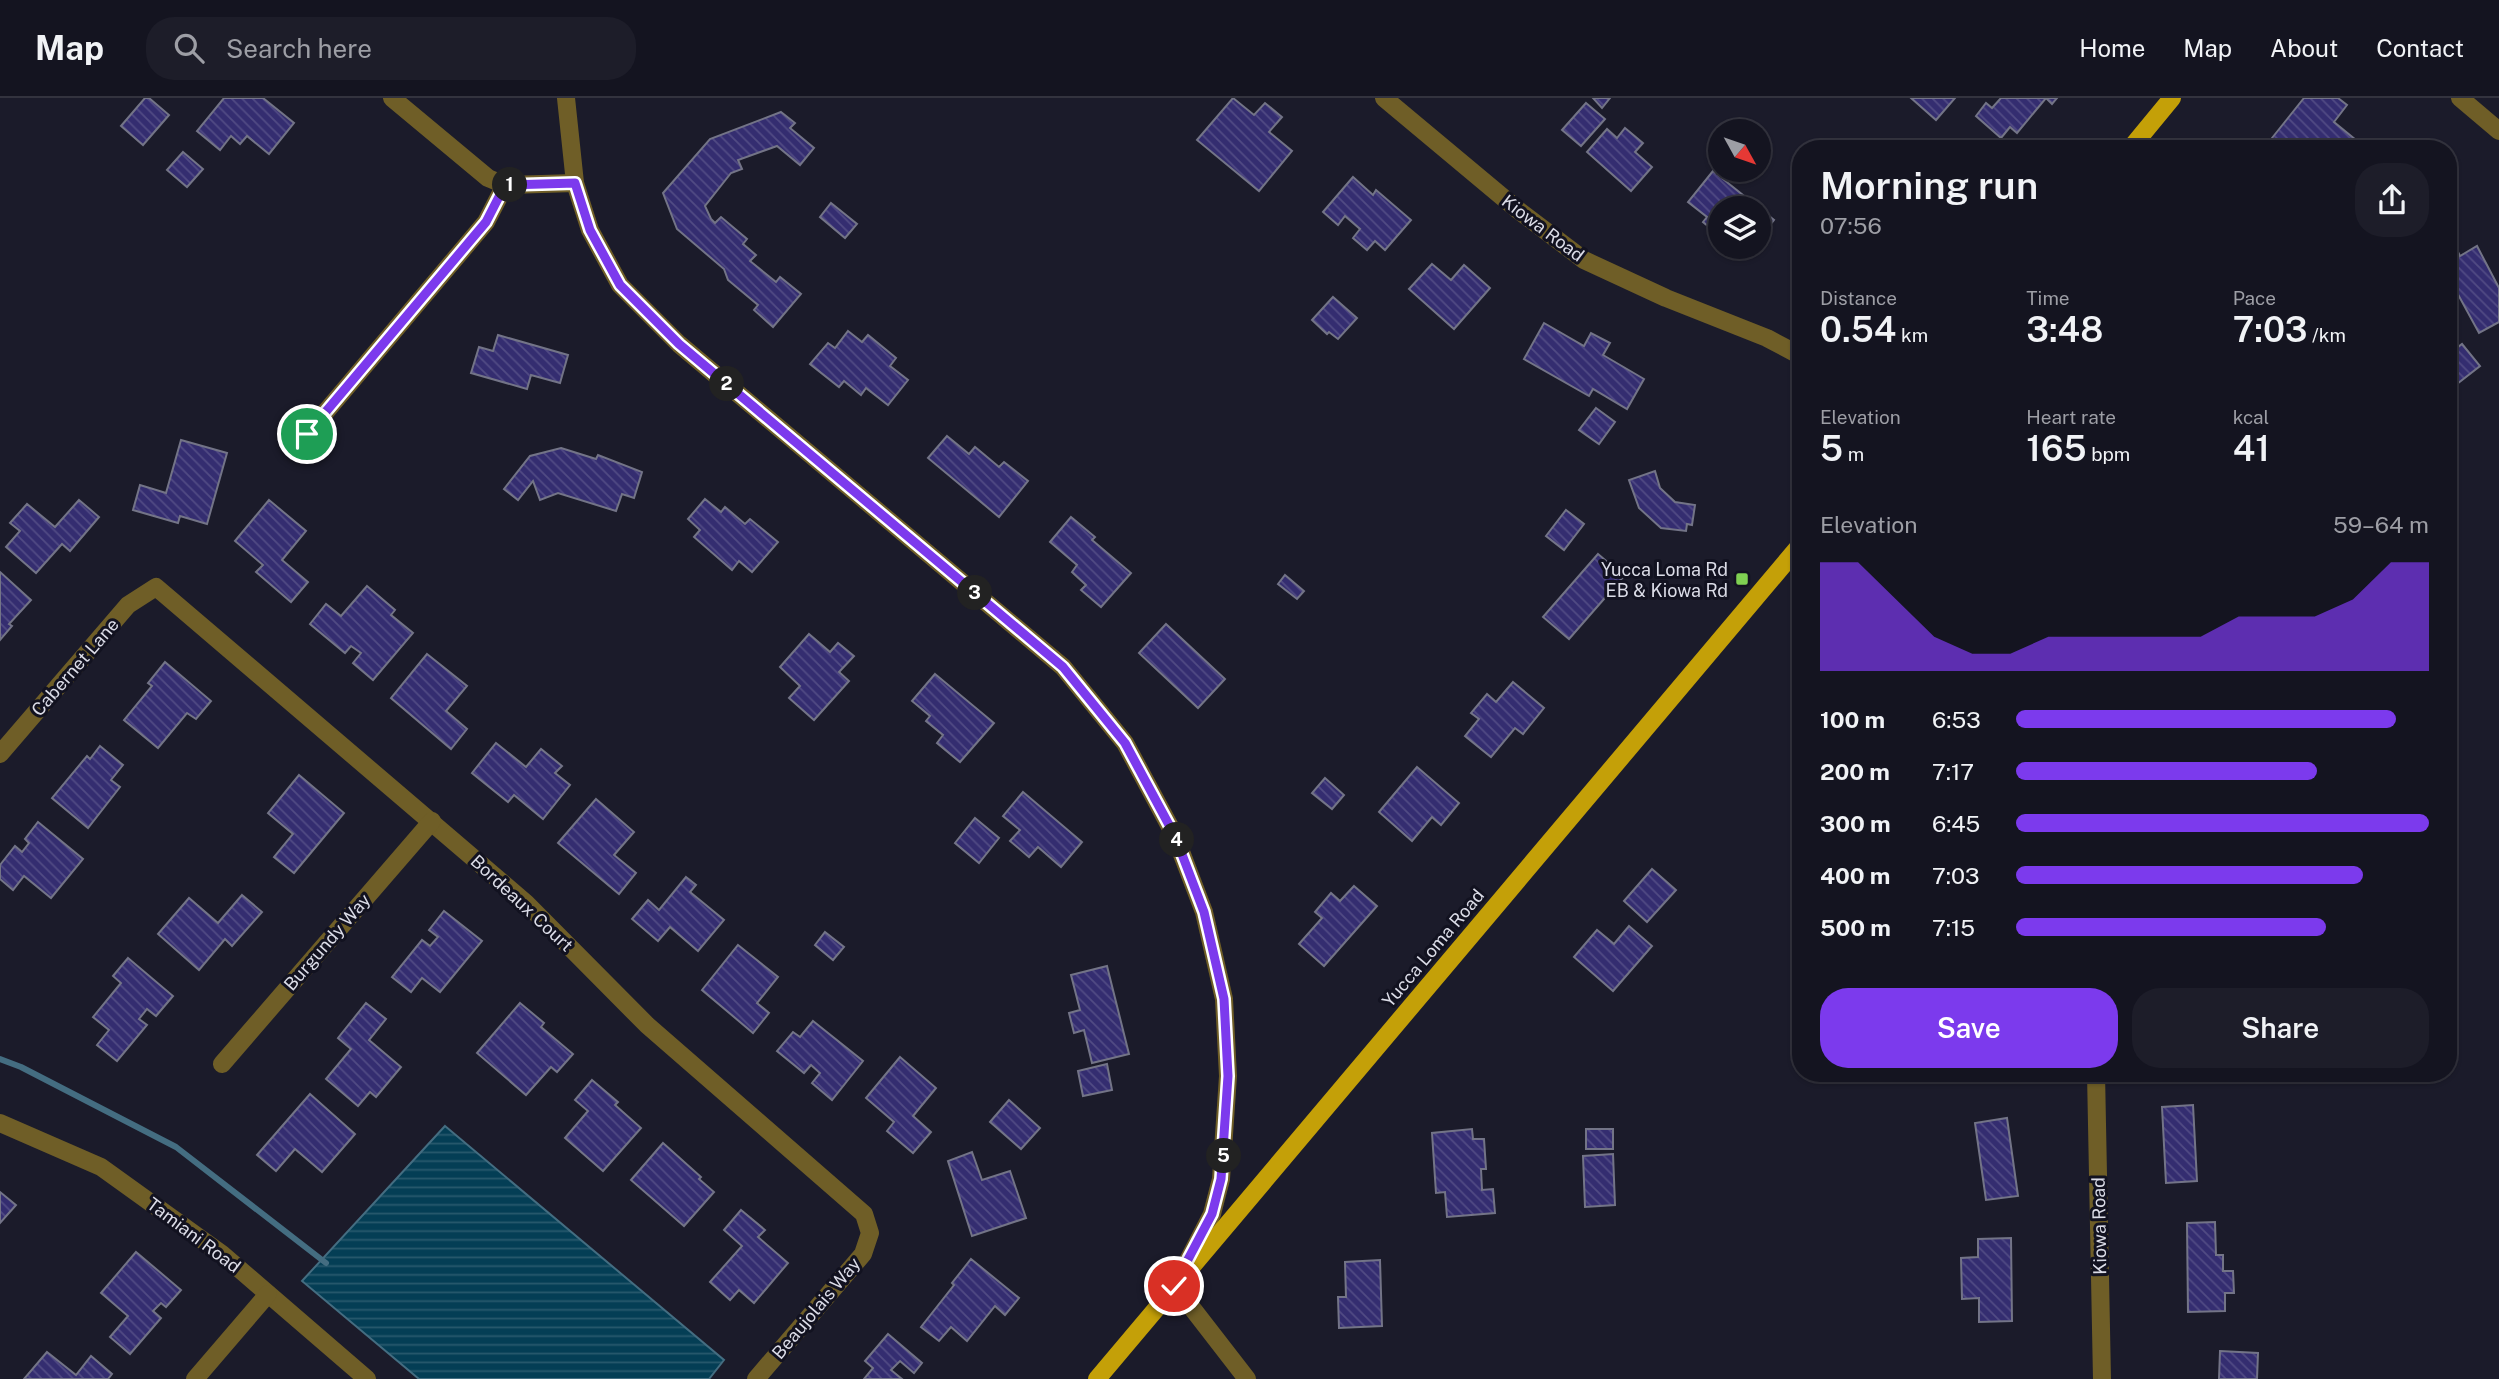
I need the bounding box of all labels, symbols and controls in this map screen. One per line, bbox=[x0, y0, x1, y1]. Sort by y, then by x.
search box bbox=[146, 17, 636, 80]
text: Map bbox=[35, 29, 104, 67]
icon: search bbox=[170, 29, 208, 67]
text: Search here bbox=[226, 33, 372, 64]
text: Home bbox=[2079, 34, 2145, 62]
text: Map bbox=[2183, 34, 2232, 62]
text: About bbox=[2270, 34, 2338, 62]
text: Contact bbox=[2376, 34, 2464, 62]
north arrow bbox=[1708, 119, 1771, 182]
map controls bbox=[1708, 119, 1771, 259]
text: Morning run bbox=[1820, 163, 2038, 208]
button: share bbox=[2355, 163, 2429, 237]
pin: 1 bbox=[492, 168, 528, 202]
text: 1 bbox=[505, 173, 514, 195]
street label: Kiowa Road bbox=[1498, 190, 1588, 266]
button: layers bbox=[1708, 196, 1771, 259]
text: 07:56 bbox=[1820, 212, 1882, 239]
text: Distance bbox=[1820, 287, 1897, 309]
text: Time bbox=[2026, 287, 2070, 309]
text: Pace bbox=[2233, 287, 2276, 309]
text: 0.54 bbox=[1820, 309, 1896, 350]
text: 3:48 bbox=[2026, 309, 2103, 350]
text: 7:03 bbox=[2233, 309, 2307, 350]
text: km bbox=[1896, 324, 1928, 346]
text: /km bbox=[2307, 324, 2346, 346]
pin: 2 bbox=[710, 366, 744, 402]
text: 2 bbox=[720, 372, 733, 394]
pin bbox=[277, 404, 337, 464]
text: Elevation bbox=[1820, 406, 1901, 428]
text: Heart rate bbox=[2026, 406, 2116, 428]
text: kcal bbox=[2233, 406, 2269, 428]
icon: arrive bbox=[288, 415, 326, 453]
text: 5 bbox=[1820, 428, 1843, 469]
text: 165 bbox=[2026, 428, 2087, 469]
text: 41 bbox=[2233, 428, 2270, 469]
text: m bbox=[1843, 443, 1864, 465]
text: bpm bbox=[2087, 443, 2130, 465]
text: Elevation bbox=[1820, 511, 1918, 538]
text: 59–64 m bbox=[2333, 511, 2429, 538]
place label: Yucca Loma Rd EB & Kiowa Rd bbox=[1601, 559, 1728, 601]
marker: Yucca Loma Rd EB & Kiowa Rd bbox=[1734, 571, 1750, 587]
pin: 3 bbox=[958, 575, 992, 610]
text: 3 bbox=[968, 581, 981, 603]
street label: Cabernet Lane bbox=[27, 614, 123, 720]
text: 100 m bbox=[1820, 706, 1885, 733]
text: 6:53 bbox=[1932, 706, 1981, 733]
text: 200 m bbox=[1820, 758, 1890, 785]
text: 7:17 bbox=[1932, 758, 1974, 785]
text: 300 m bbox=[1820, 810, 1891, 837]
text: 6:45 bbox=[1932, 810, 1980, 837]
pin: 4 bbox=[1160, 822, 1194, 858]
text: 4 bbox=[1170, 828, 1183, 850]
street label: Bordeaux Court bbox=[467, 850, 577, 956]
text: 400 m bbox=[1820, 862, 1890, 889]
text: 7:03 bbox=[1932, 862, 1979, 889]
street label: Yucca Loma Road bbox=[1378, 885, 1488, 1011]
street label: Burgundy Way bbox=[279, 889, 375, 995]
text: 500 m bbox=[1820, 914, 1891, 941]
text: 7:15 bbox=[1932, 914, 1975, 941]
button: Save bbox=[1820, 988, 2118, 1068]
button: Share bbox=[2132, 988, 2429, 1068]
pin: 5 bbox=[1206, 1138, 1242, 1174]
text: 5 bbox=[1217, 1144, 1230, 1166]
street label: Kiowa Road bbox=[2088, 1177, 2110, 1275]
street label: Tamiani Road bbox=[143, 1193, 245, 1277]
street label: Beaujolais Way bbox=[767, 1253, 865, 1363]
pin bbox=[1144, 1256, 1204, 1316]
icon: check bbox=[1155, 1267, 1193, 1305]

